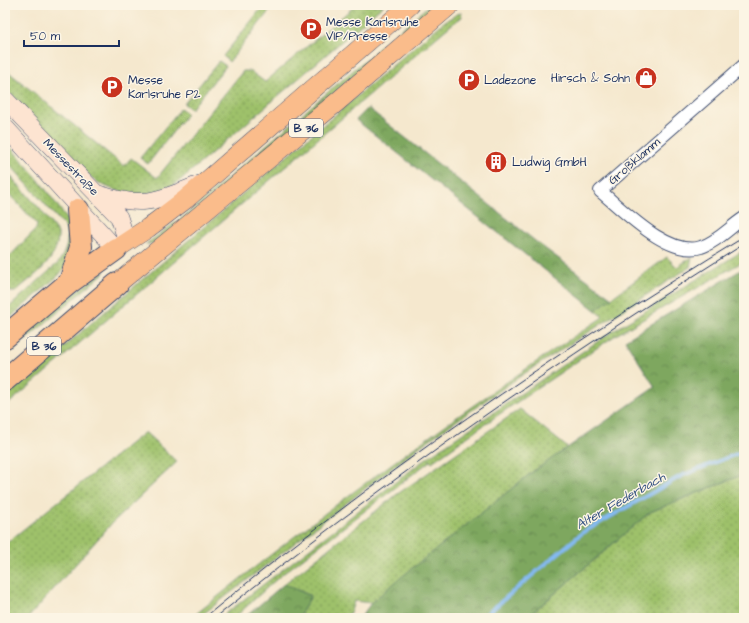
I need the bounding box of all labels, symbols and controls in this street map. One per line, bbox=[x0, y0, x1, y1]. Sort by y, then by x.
place label: Messe Karlsruhe VIP/Presse bbox=[326, 14, 419, 45]
parking icon: Messe Karlsruhe VIP/Presse bbox=[298, 16, 324, 42]
scale bar bbox=[24, 22, 119, 48]
text: 50 m bbox=[30, 28, 61, 45]
shop icon: Hirsch & Sohn bbox=[633, 65, 659, 91]
parking icon: Ladezone bbox=[456, 67, 482, 93]
place label: Hirsch & Sohn bbox=[551, 70, 630, 87]
place label: Messe Karlsruhe P2 bbox=[128, 72, 201, 103]
place label: Ladezone bbox=[484, 72, 537, 89]
parking icon: Messe Karlsruhe P2 bbox=[99, 74, 125, 100]
road number: B 36 bbox=[289, 119, 323, 137]
street label: Großklamm bbox=[605, 133, 665, 189]
street label: Messestraße bbox=[39, 135, 103, 200]
building icon: Ludwig GmbH bbox=[483, 149, 509, 175]
place label: Ludwig GmbH bbox=[512, 154, 587, 172]
road number: B 36 bbox=[27, 337, 61, 355]
water label: Alter Federbach bbox=[572, 468, 669, 534]

